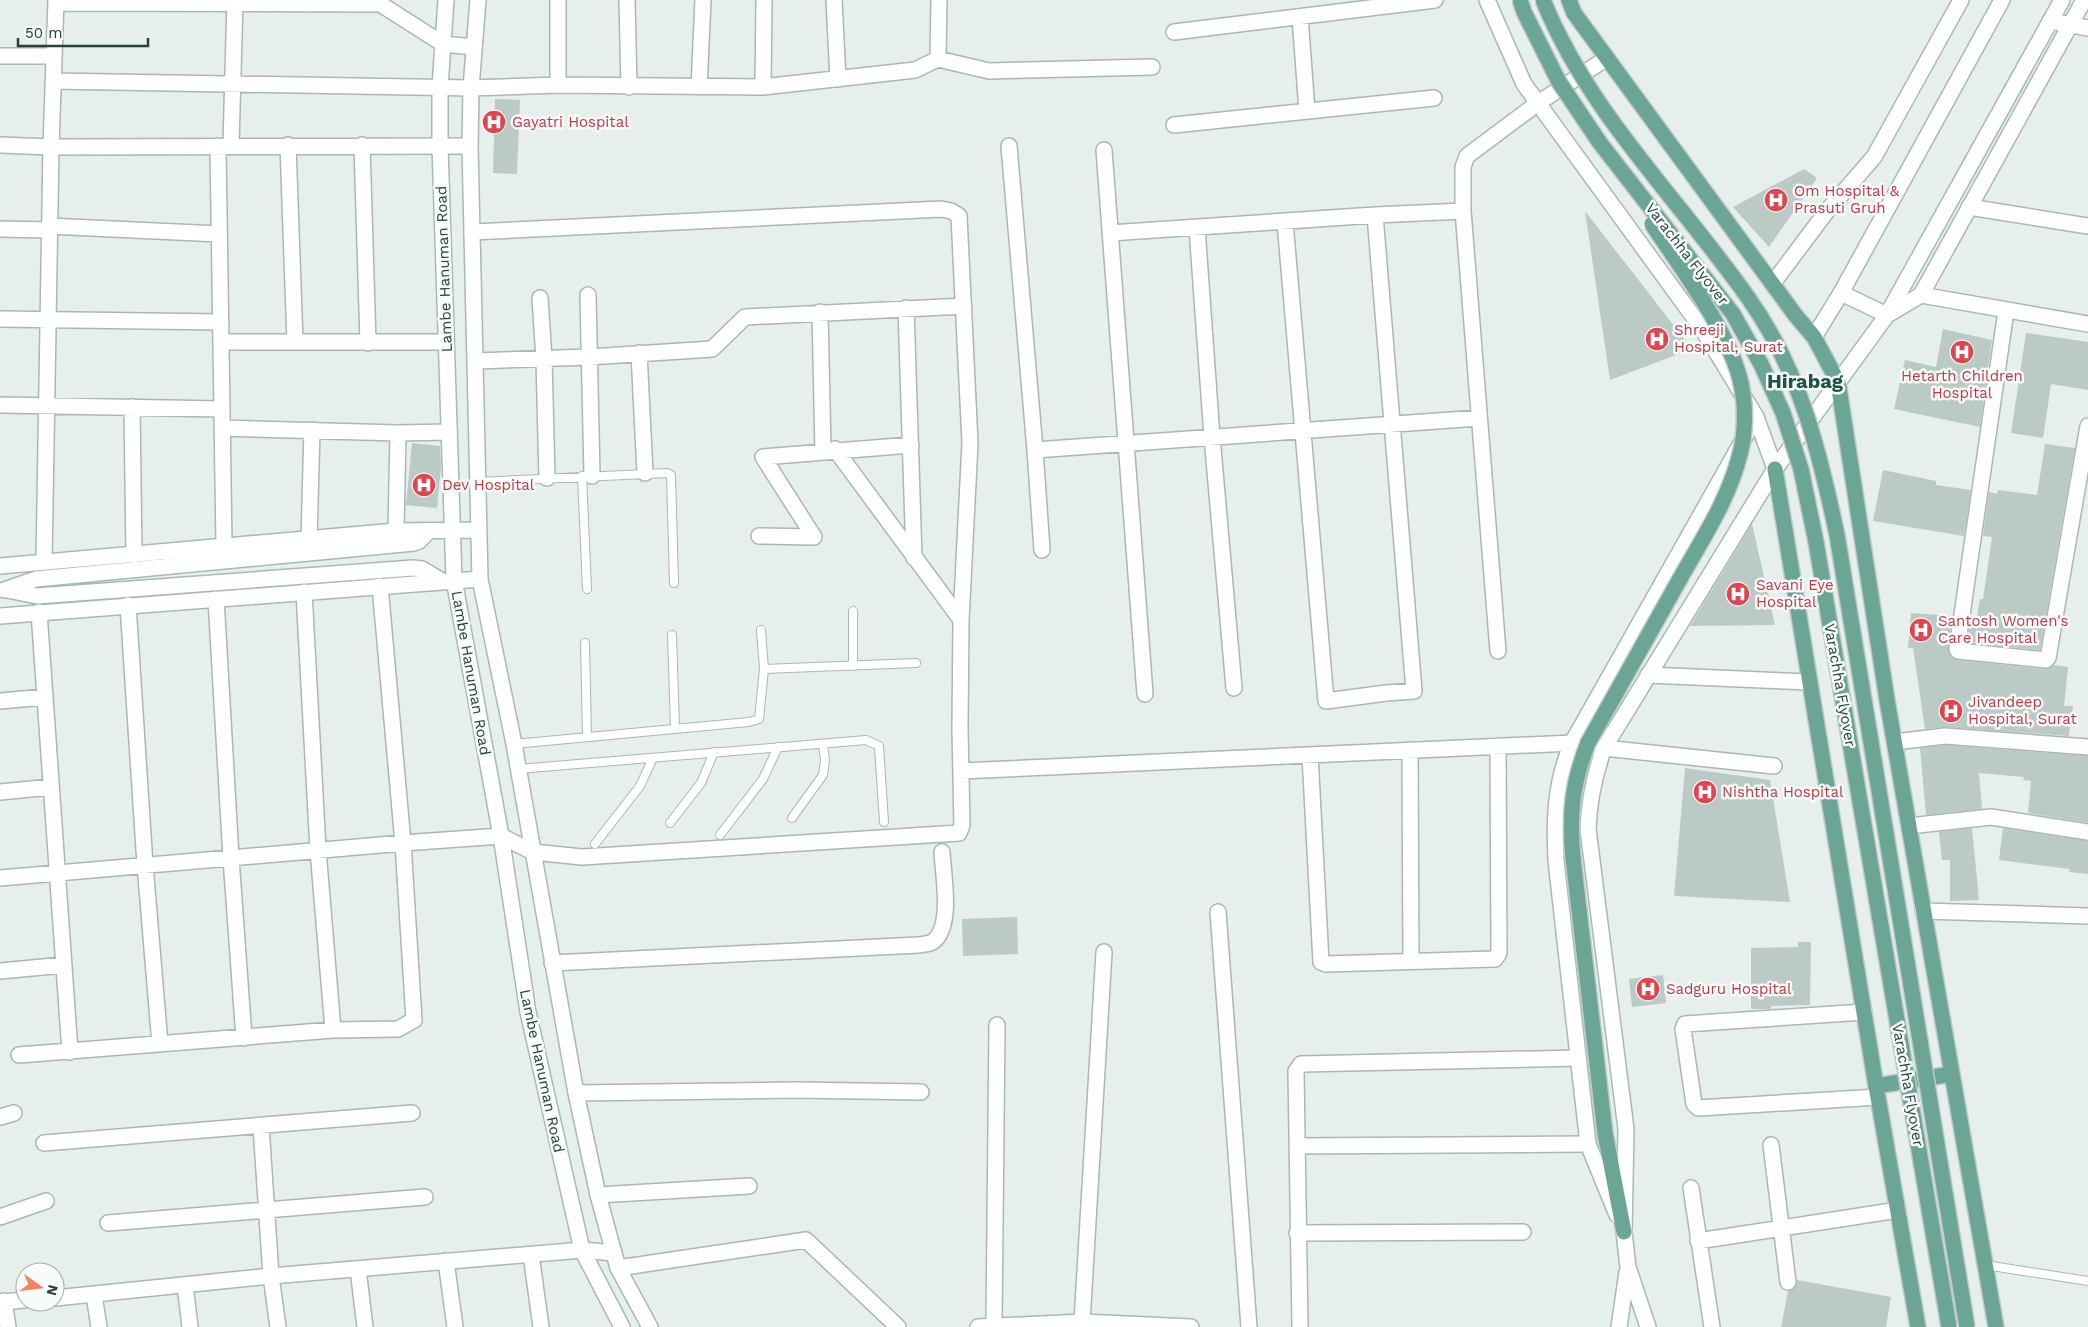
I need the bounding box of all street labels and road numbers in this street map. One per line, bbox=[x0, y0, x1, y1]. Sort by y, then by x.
street label: Lambe Hanuman Road bbox=[432, 185, 456, 353]
street label: Varachha Flyover bbox=[1642, 199, 1732, 309]
street label: Lambe Hanuman Road bbox=[448, 589, 494, 757]
street label: Varachha Flyover bbox=[1820, 622, 1860, 748]
street label: Lambe Hanuman Road bbox=[516, 988, 568, 1154]
street label: Varachha Flyover bbox=[1888, 1022, 1928, 1148]

